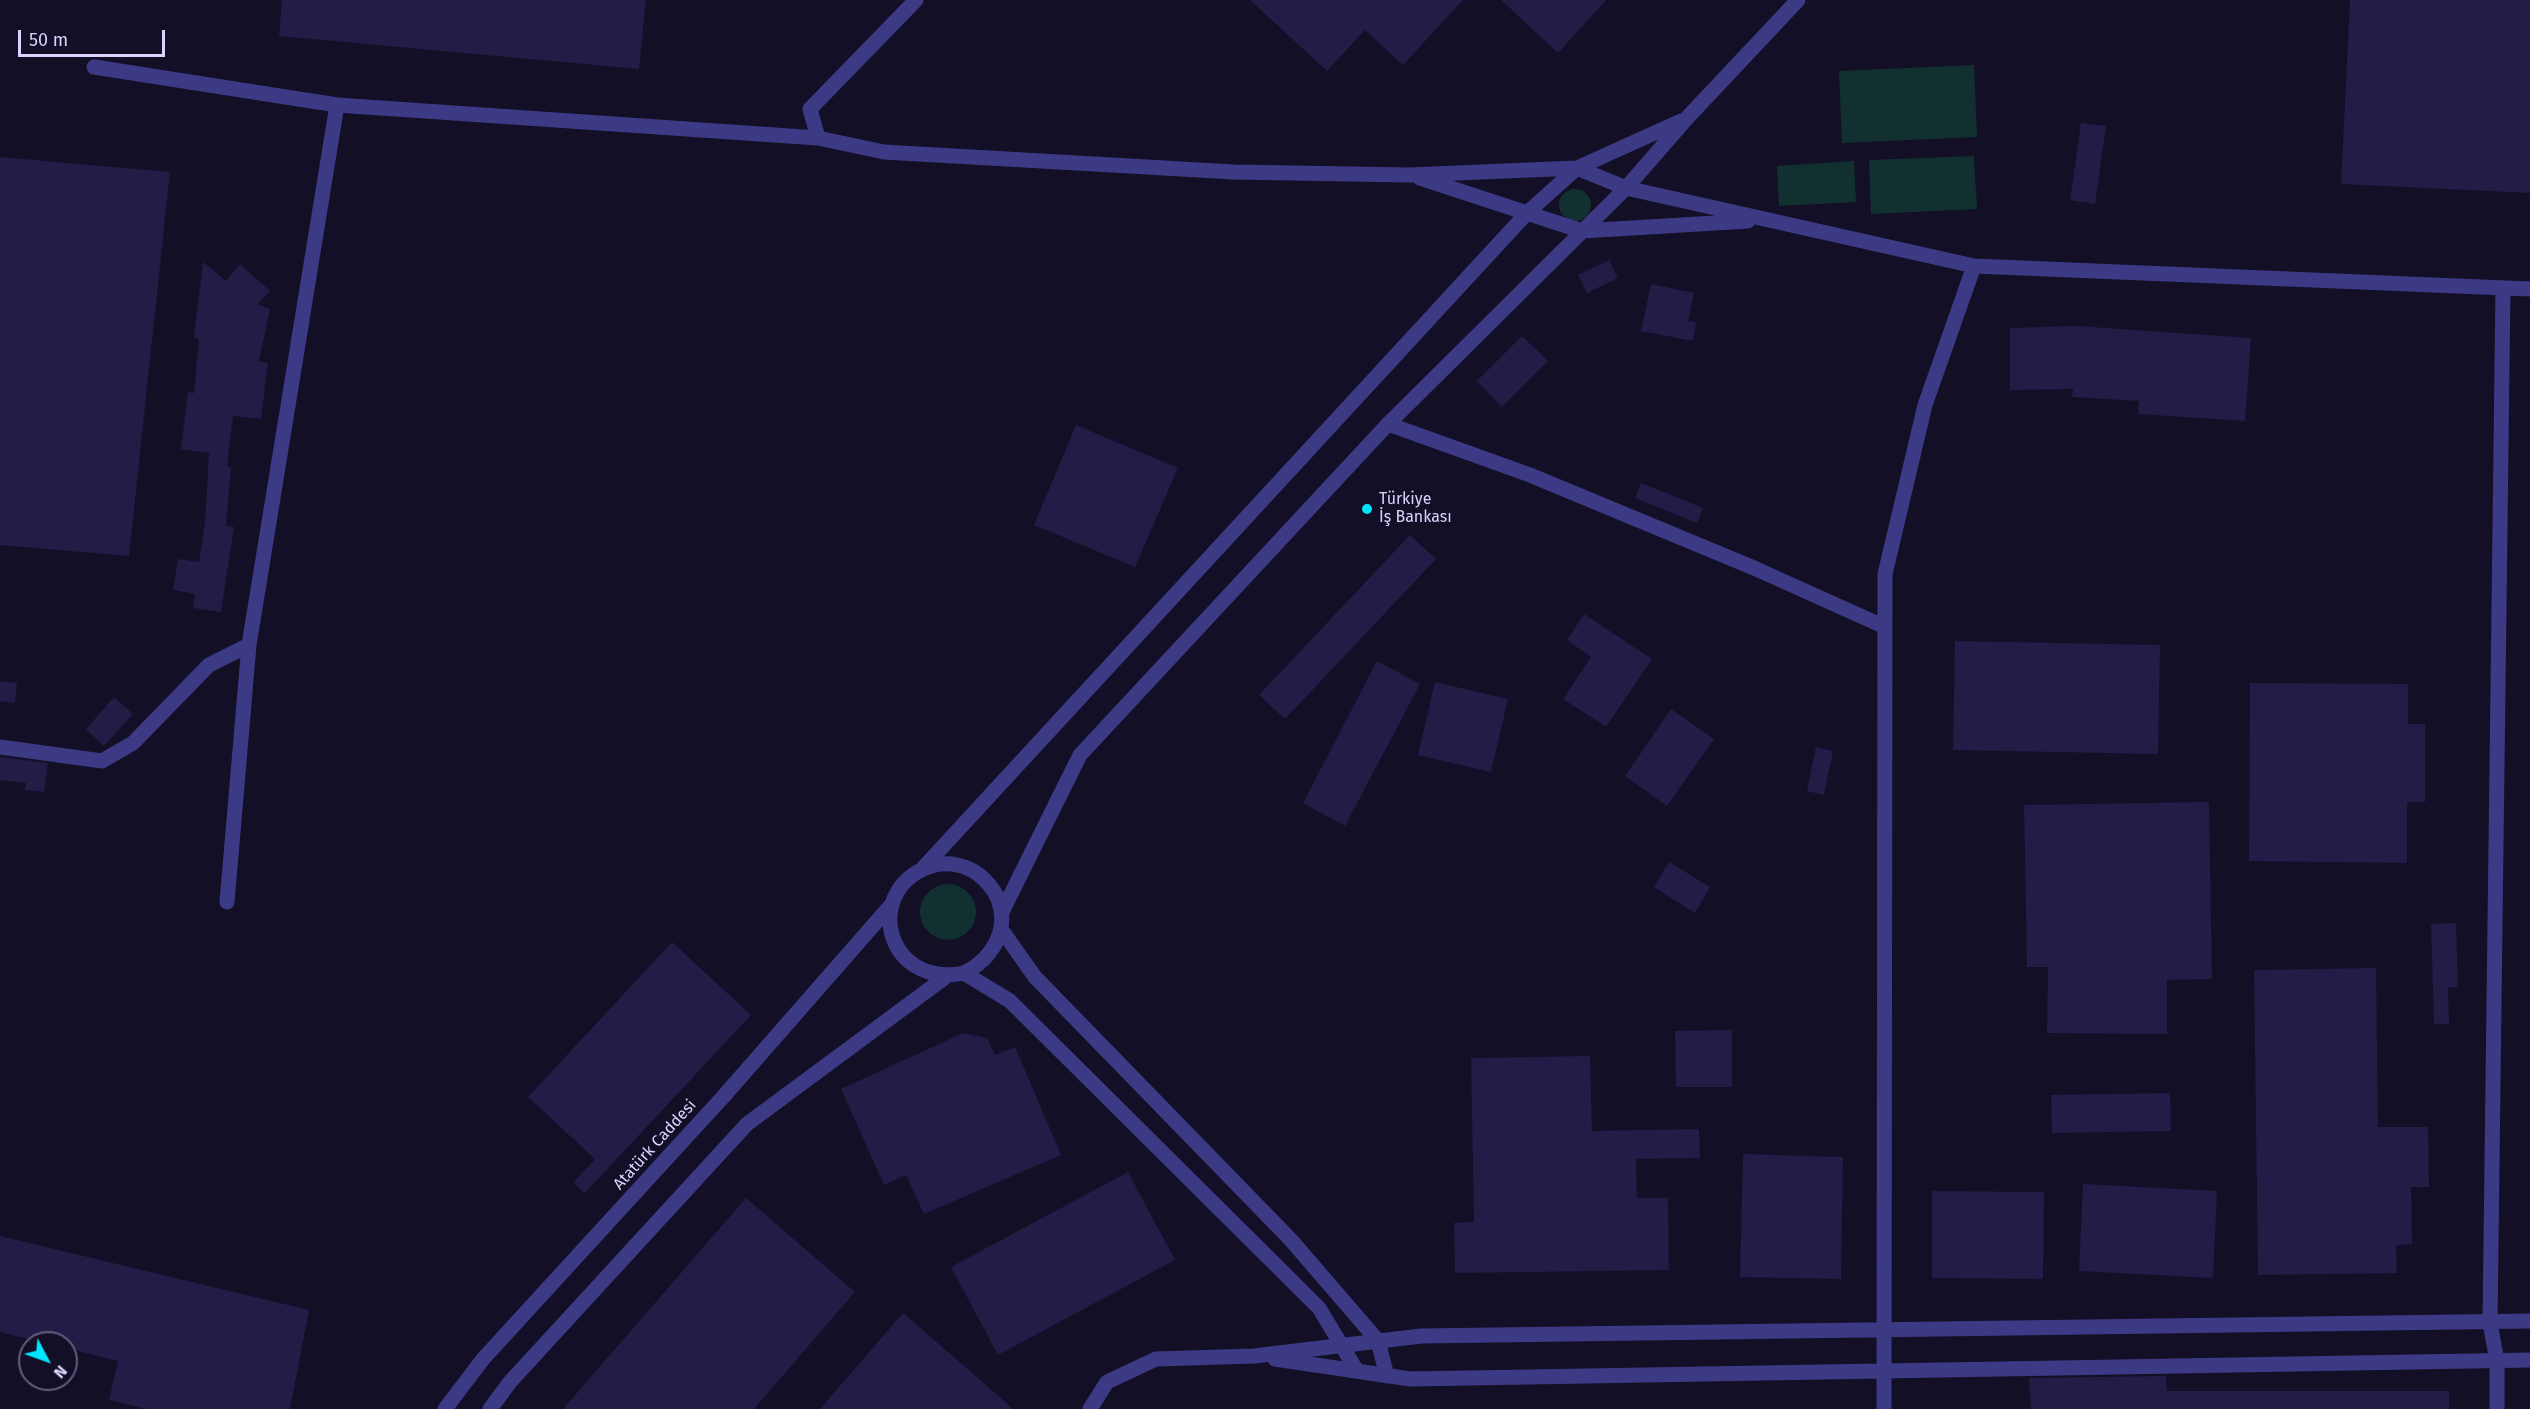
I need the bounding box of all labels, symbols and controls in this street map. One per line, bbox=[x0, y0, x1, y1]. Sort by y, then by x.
scale bar bbox=[21, 18, 168, 56]
text: 50 m bbox=[29, 29, 68, 51]
place label: Türkiye İş Bankası bbox=[1379, 490, 1452, 528]
marker: Türkiye İş Bankası bbox=[1360, 502, 1374, 516]
street label: Atatürk Caddesi bbox=[610, 1096, 700, 1194]
north arrow bbox=[18, 1331, 78, 1391]
text: N bbox=[50, 1362, 71, 1382]

